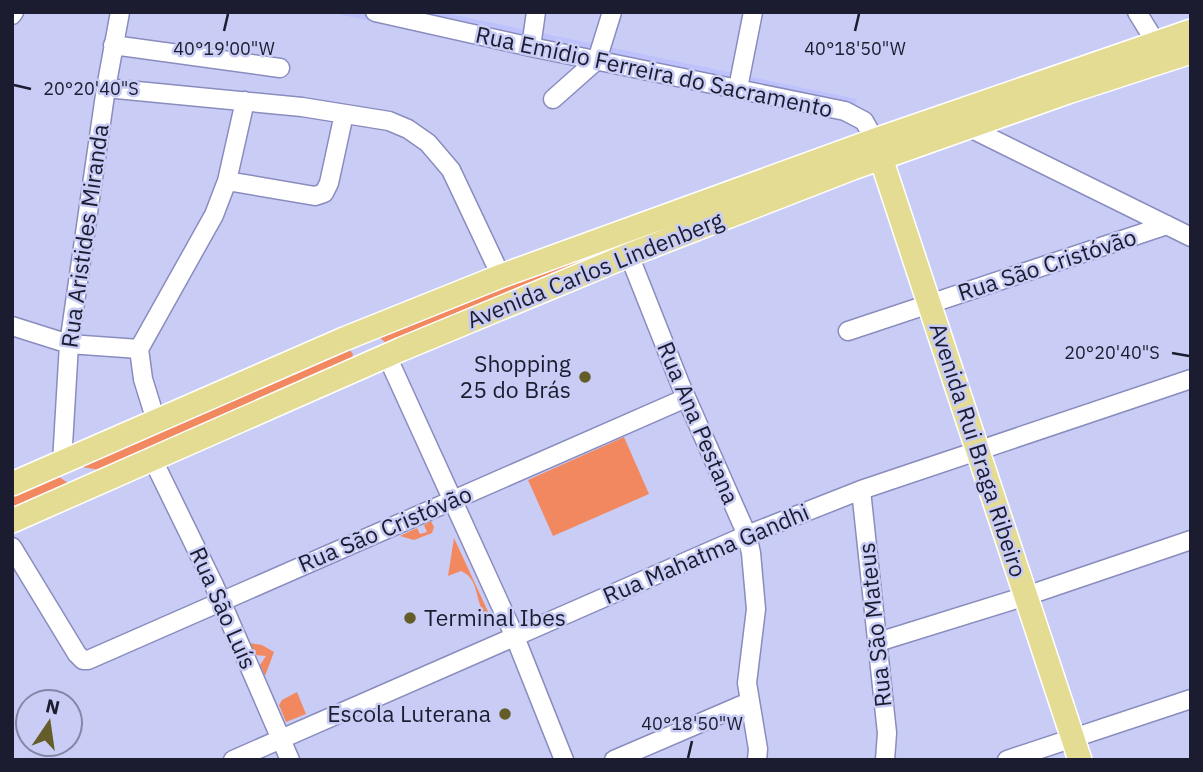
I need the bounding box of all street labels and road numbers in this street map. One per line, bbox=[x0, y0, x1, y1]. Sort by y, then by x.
street label: Rua Emídio Ferreira do Sacramento bbox=[473, 18, 836, 124]
street label: Rua Aristides Miranda bbox=[53, 122, 115, 350]
street label: Avenida Carlos Lindenberg bbox=[462, 204, 727, 334]
street label: Rua São Cristóvão bbox=[954, 221, 1140, 307]
street label: Avenida Rui Braga Ribeiro bbox=[924, 319, 1034, 581]
street label: Rua Ana Pestana bbox=[651, 337, 747, 508]
street label: Rua São Cristóvão bbox=[293, 478, 476, 578]
street label: Rua Mahatma Gandhi bbox=[598, 496, 813, 610]
street label: Rua São Mateus bbox=[850, 541, 898, 709]
street label: Rua São Luís bbox=[184, 542, 264, 673]

